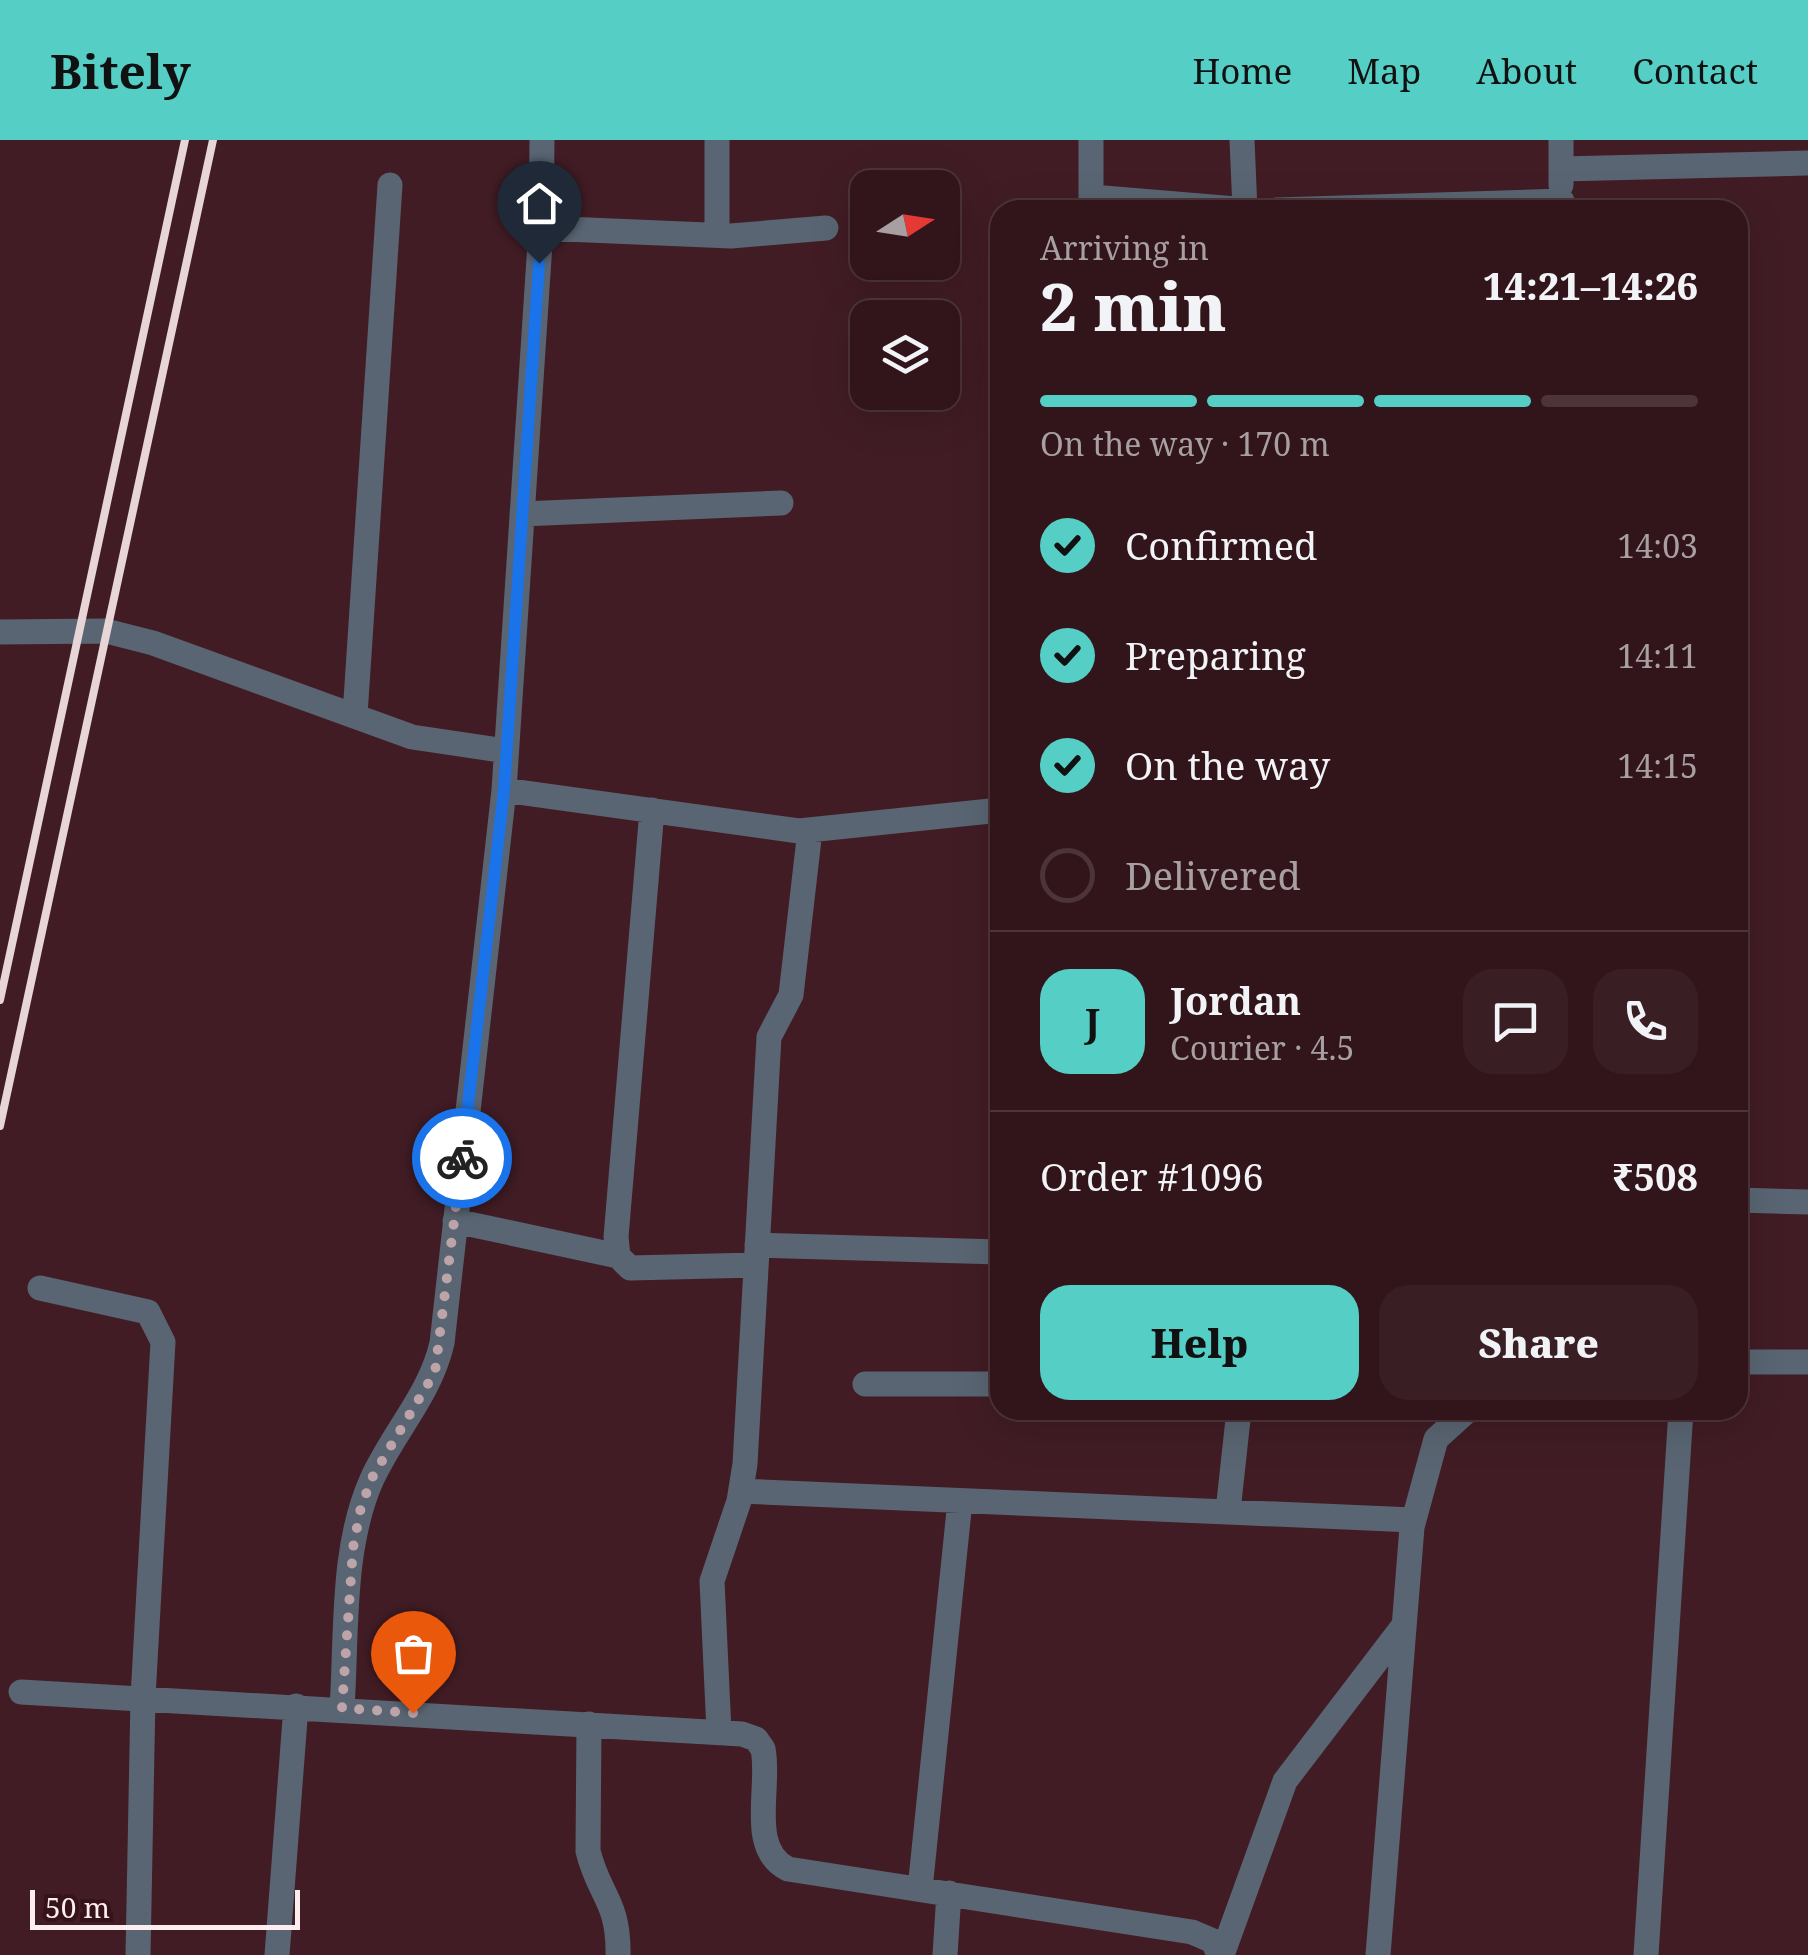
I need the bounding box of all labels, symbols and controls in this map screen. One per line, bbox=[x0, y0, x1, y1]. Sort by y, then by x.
text: Bitely bbox=[50, 38, 191, 103]
text: Home bbox=[1192, 47, 1292, 94]
text: Map bbox=[1347, 47, 1421, 94]
text: About bbox=[1476, 47, 1577, 94]
text: Contact bbox=[1632, 47, 1758, 94]
pin bbox=[497, 161, 582, 264]
north arrow bbox=[850, 170, 960, 280]
map controls bbox=[850, 170, 960, 410]
icon: home bbox=[512, 176, 567, 231]
text: Arriving in bbox=[1040, 226, 1209, 269]
text: 14:21–14:26 bbox=[1483, 259, 1698, 311]
text: 2 min bbox=[1040, 262, 1227, 350]
button: layers bbox=[850, 300, 960, 410]
text: On the way · 170 m bbox=[1040, 422, 1330, 465]
icon: check bbox=[1040, 518, 1095, 573]
text: Confirmed bbox=[1125, 519, 1317, 571]
text: 14:03 bbox=[1617, 524, 1698, 567]
icon: check bbox=[1040, 628, 1095, 683]
text: Preparing bbox=[1125, 629, 1306, 681]
text: 14:11 bbox=[1617, 634, 1698, 677]
icon: check bbox=[1040, 738, 1095, 793]
text: On the way bbox=[1125, 739, 1330, 791]
text: 14:15 bbox=[1617, 744, 1698, 787]
text: Delivered bbox=[1125, 849, 1301, 901]
button: chat bbox=[1463, 969, 1568, 1074]
button: phone bbox=[1593, 969, 1698, 1074]
text: Jordan bbox=[1170, 974, 1301, 1026]
text: J bbox=[1085, 995, 1100, 1047]
text: Courier · 4.5 bbox=[1170, 1026, 1354, 1069]
courier bbox=[412, 1108, 512, 1208]
icon: bike bbox=[435, 1131, 490, 1186]
text: Order #1096 bbox=[1040, 1150, 1264, 1202]
text: ₹508 bbox=[1612, 1150, 1698, 1202]
button: Help bbox=[1040, 1285, 1359, 1400]
button: Share bbox=[1379, 1285, 1698, 1400]
pin bbox=[371, 1611, 456, 1714]
icon: bag bbox=[386, 1626, 441, 1681]
scale bar bbox=[30, 1885, 300, 1930]
text: 50 m bbox=[45, 1888, 110, 1926]

